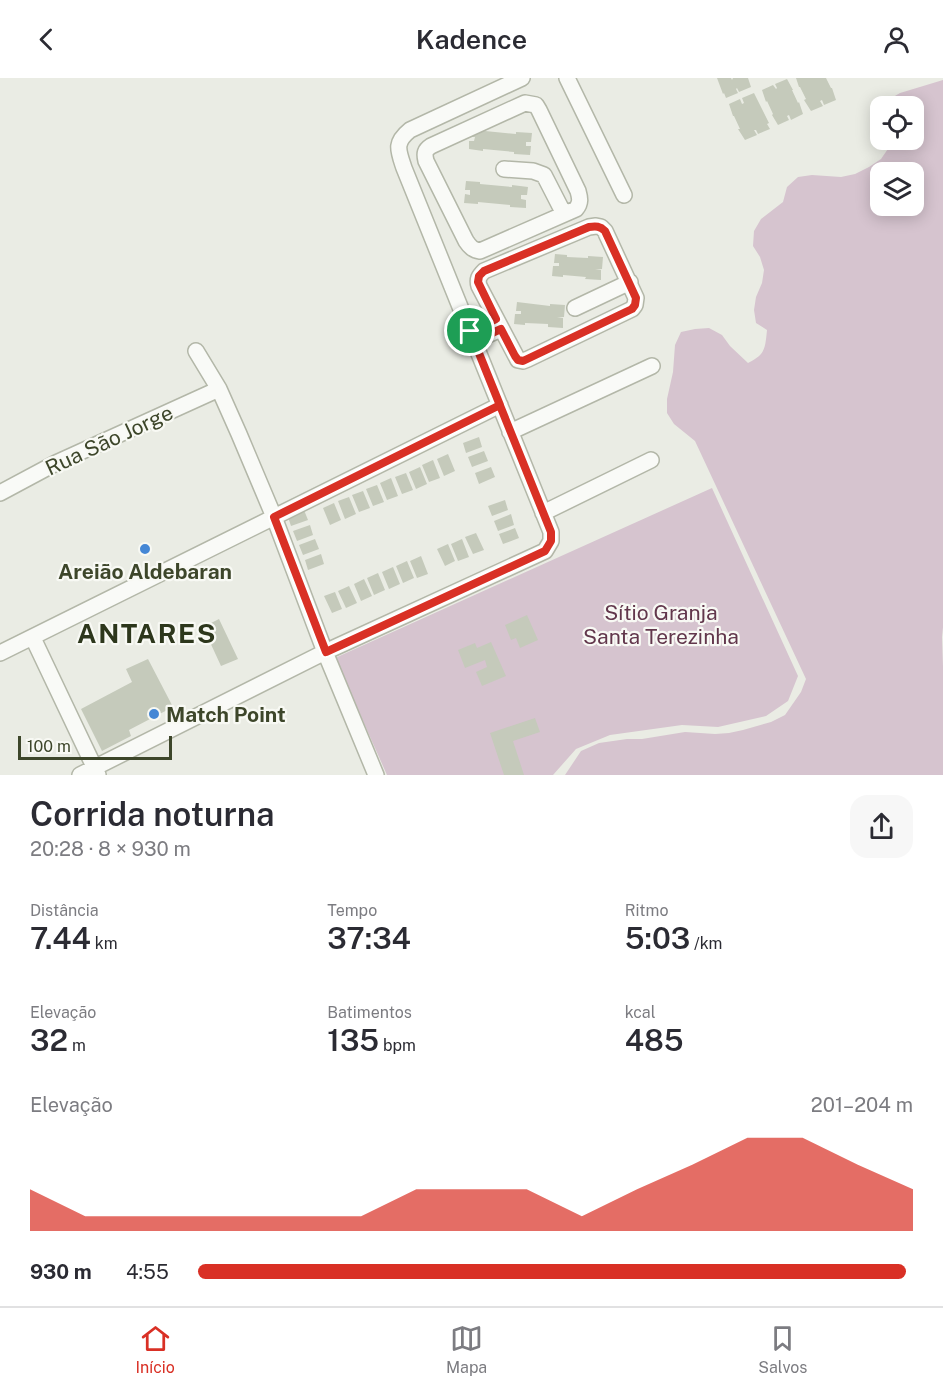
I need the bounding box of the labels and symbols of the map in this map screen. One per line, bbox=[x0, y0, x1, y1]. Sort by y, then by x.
pin bbox=[444, 305, 495, 356]
street label: Rua São Jorge bbox=[41, 400, 177, 480]
marker: Areião Aldebaran bbox=[138, 542, 152, 556]
place label: Areião Aldebaran bbox=[58, 559, 232, 584]
park label: Sítio Granja Santa Terezinha bbox=[583, 600, 739, 649]
district label: ANTARES bbox=[77, 617, 217, 649]
place label: Match Point bbox=[166, 702, 286, 727]
marker: Match Point bbox=[147, 707, 161, 721]
scale bar bbox=[18, 733, 172, 760]

